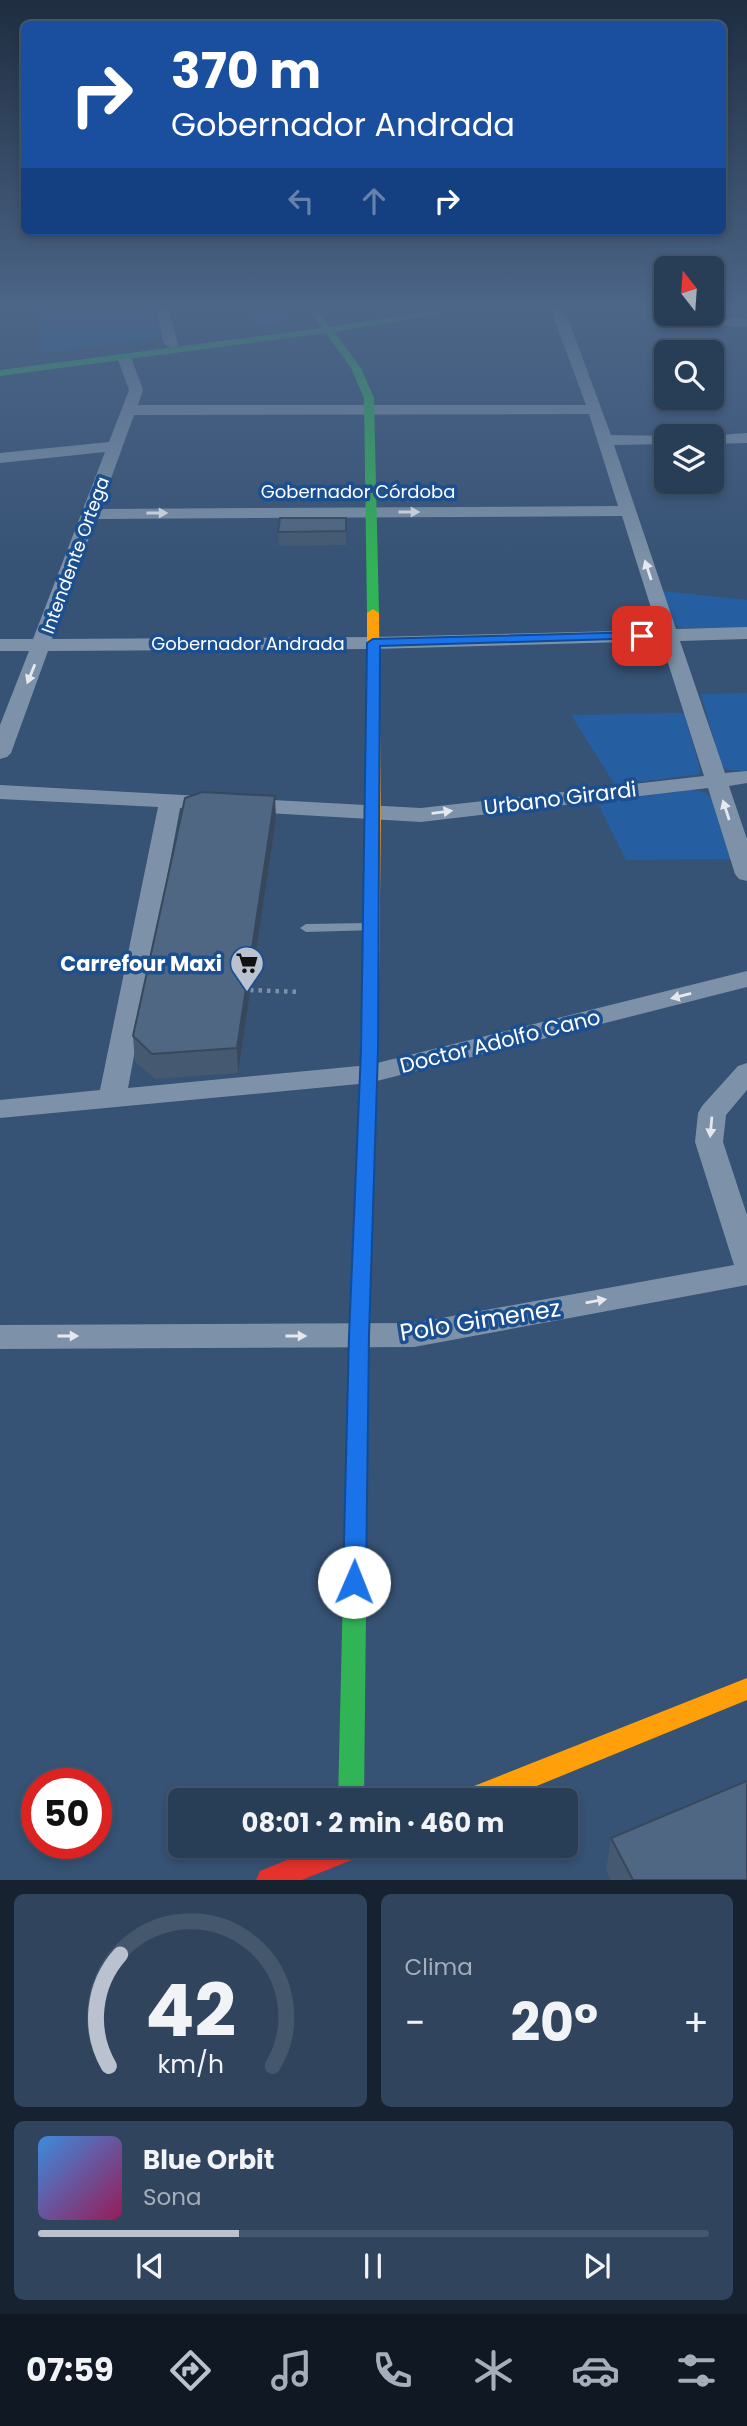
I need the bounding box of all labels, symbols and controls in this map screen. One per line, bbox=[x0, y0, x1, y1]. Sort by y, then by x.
text: 370 m bbox=[171, 37, 321, 105]
icon: right bbox=[56, 49, 147, 140]
text: Gobernador Andrada bbox=[171, 102, 515, 147]
icon: left bbox=[282, 182, 320, 220]
icon: ahead bbox=[355, 182, 393, 220]
icon: right bbox=[428, 182, 466, 220]
north arrow bbox=[654, 256, 724, 326]
map controls bbox=[654, 256, 724, 494]
button: search bbox=[654, 340, 724, 410]
button: layers bbox=[654, 424, 724, 494]
street label: Intendente Ortega bbox=[35, 473, 115, 637]
street label: Gobernador Córdoba bbox=[261, 479, 455, 504]
one-way arrow bbox=[398, 506, 420, 518]
one-way arrow bbox=[146, 507, 168, 519]
one-way arrow bbox=[642, 559, 653, 580]
pin bbox=[612, 606, 672, 666]
icon: arrive bbox=[623, 617, 661, 655]
street label: Gobernador Andrada bbox=[151, 631, 345, 656]
one-way arrow bbox=[26, 663, 37, 684]
street label: Urbano Girardi bbox=[482, 774, 638, 822]
one-way arrow bbox=[720, 799, 731, 820]
one-way arrow bbox=[431, 807, 453, 818]
supermarket icon: Carrefour Maxi bbox=[228, 944, 266, 993]
place label: Carrefour Maxi bbox=[60, 949, 222, 978]
one-way arrow bbox=[670, 991, 692, 1002]
street label: Doctor Adolfo Cano bbox=[397, 1002, 603, 1080]
one-way arrow bbox=[705, 1116, 716, 1138]
street label: Polo Gimenez bbox=[397, 1291, 563, 1349]
one-way arrow bbox=[585, 1296, 607, 1307]
one-way arrow bbox=[57, 1330, 79, 1342]
one-way arrow bbox=[285, 1330, 307, 1342]
position arrow bbox=[317, 1545, 391, 1619]
speed limit sign: 50 bbox=[21, 1768, 112, 1859]
text: 08:01 · 2 min · 460 m bbox=[242, 1805, 504, 1841]
text: Clima bbox=[405, 1951, 473, 1983]
text: 42 bbox=[145, 1961, 236, 2062]
text: 20° bbox=[510, 1986, 598, 2059]
text: − bbox=[405, 1996, 425, 2049]
text: + bbox=[683, 1996, 709, 2049]
text: km/h bbox=[157, 2047, 224, 2082]
text: Blue Orbit bbox=[143, 2142, 274, 2178]
text: Sona bbox=[143, 2181, 202, 2213]
icon: previous bbox=[131, 2247, 169, 2285]
icon: pause bbox=[354, 2247, 392, 2285]
icon: next bbox=[578, 2247, 616, 2285]
icon: directions bbox=[166, 2346, 215, 2395]
icon: music bbox=[267, 2346, 316, 2395]
icon: phone bbox=[368, 2346, 417, 2395]
icon: climate bbox=[469, 2346, 518, 2395]
icon: car bbox=[571, 2346, 620, 2395]
icon: filters bbox=[672, 2346, 721, 2395]
text: 07:59 bbox=[26, 2347, 114, 2392]

